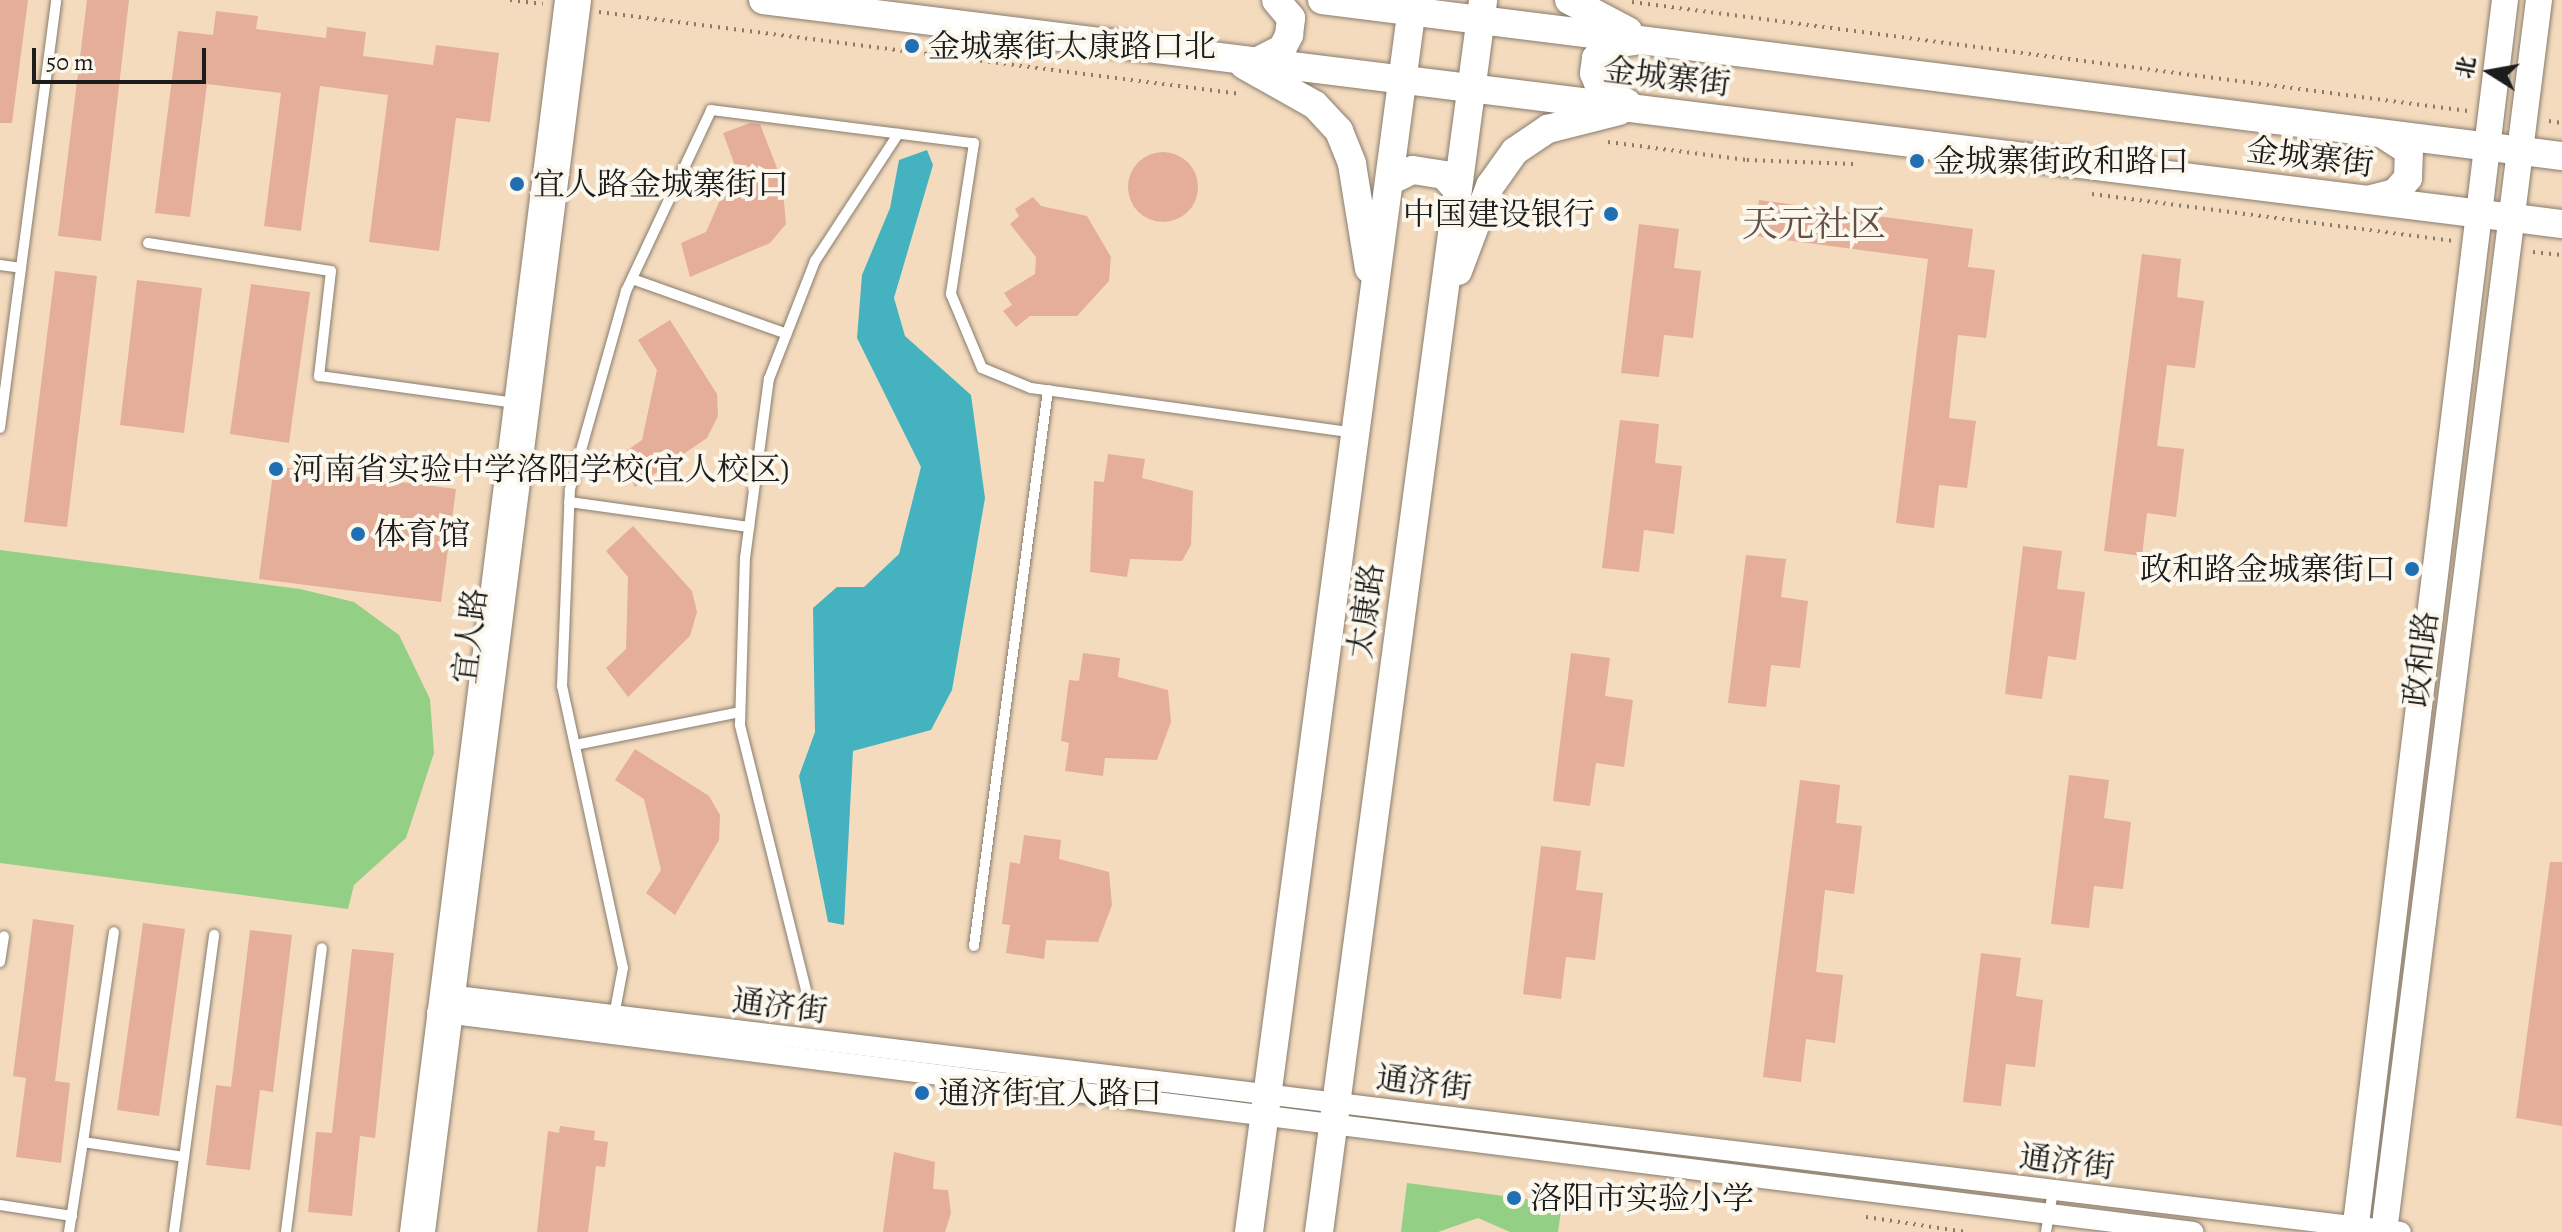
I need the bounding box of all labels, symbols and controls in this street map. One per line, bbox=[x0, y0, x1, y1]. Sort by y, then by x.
place label: 金城寨街太康路口北 bbox=[928, 27, 1216, 65]
scale bar bbox=[36, 32, 210, 82]
north arrow bbox=[2450, 32, 2530, 112]
marker: 金城寨街太康路口北 bbox=[903, 37, 921, 55]
text: 50 m bbox=[46, 46, 94, 78]
street label: 金城寨街 bbox=[1601, 50, 1733, 104]
text: 北 bbox=[2450, 54, 2483, 81]
street label: 金城寨街 bbox=[2244, 130, 2376, 184]
place label: 金城寨街政和路口 bbox=[1933, 142, 2189, 180]
marker: 金城寨街政和路口 bbox=[1908, 152, 1926, 170]
place label: 宜人路金城寨街口 bbox=[533, 165, 789, 203]
marker: 宜人路金城寨街口 bbox=[508, 175, 526, 193]
place label: 中国建设银行 bbox=[1403, 195, 1595, 233]
district label: 天元社区 bbox=[1742, 202, 1886, 246]
marker: 中国建设银行 bbox=[1602, 205, 1620, 223]
place label: 河南省实验中学洛阳学校(宜人校区) bbox=[292, 450, 790, 488]
marker: 河南省实验中学洛阳学校(宜人校区) bbox=[267, 460, 285, 478]
place label: 体育馆 bbox=[374, 515, 470, 553]
marker: 体育馆 bbox=[349, 525, 367, 543]
place label: 政和路金城寨街口 bbox=[2140, 550, 2396, 588]
marker: 政和路金城寨街口 bbox=[2403, 560, 2421, 578]
street label: 太康路 bbox=[1340, 561, 1392, 661]
street label: 宜人路 bbox=[445, 586, 495, 686]
street label: 政和路 bbox=[2396, 609, 2446, 709]
street label: 通济街 bbox=[730, 981, 830, 1031]
street label: 通济街 bbox=[1374, 1058, 1474, 1108]
place label: 通济街宜人路口 bbox=[938, 1074, 1162, 1112]
marker: 通济街宜人路口 bbox=[913, 1084, 931, 1102]
street label: 通济街 bbox=[2017, 1137, 2117, 1187]
place label: 洛阳市实验小学 bbox=[1530, 1179, 1754, 1217]
marker: 洛阳市实验小学 bbox=[1505, 1189, 1523, 1207]

